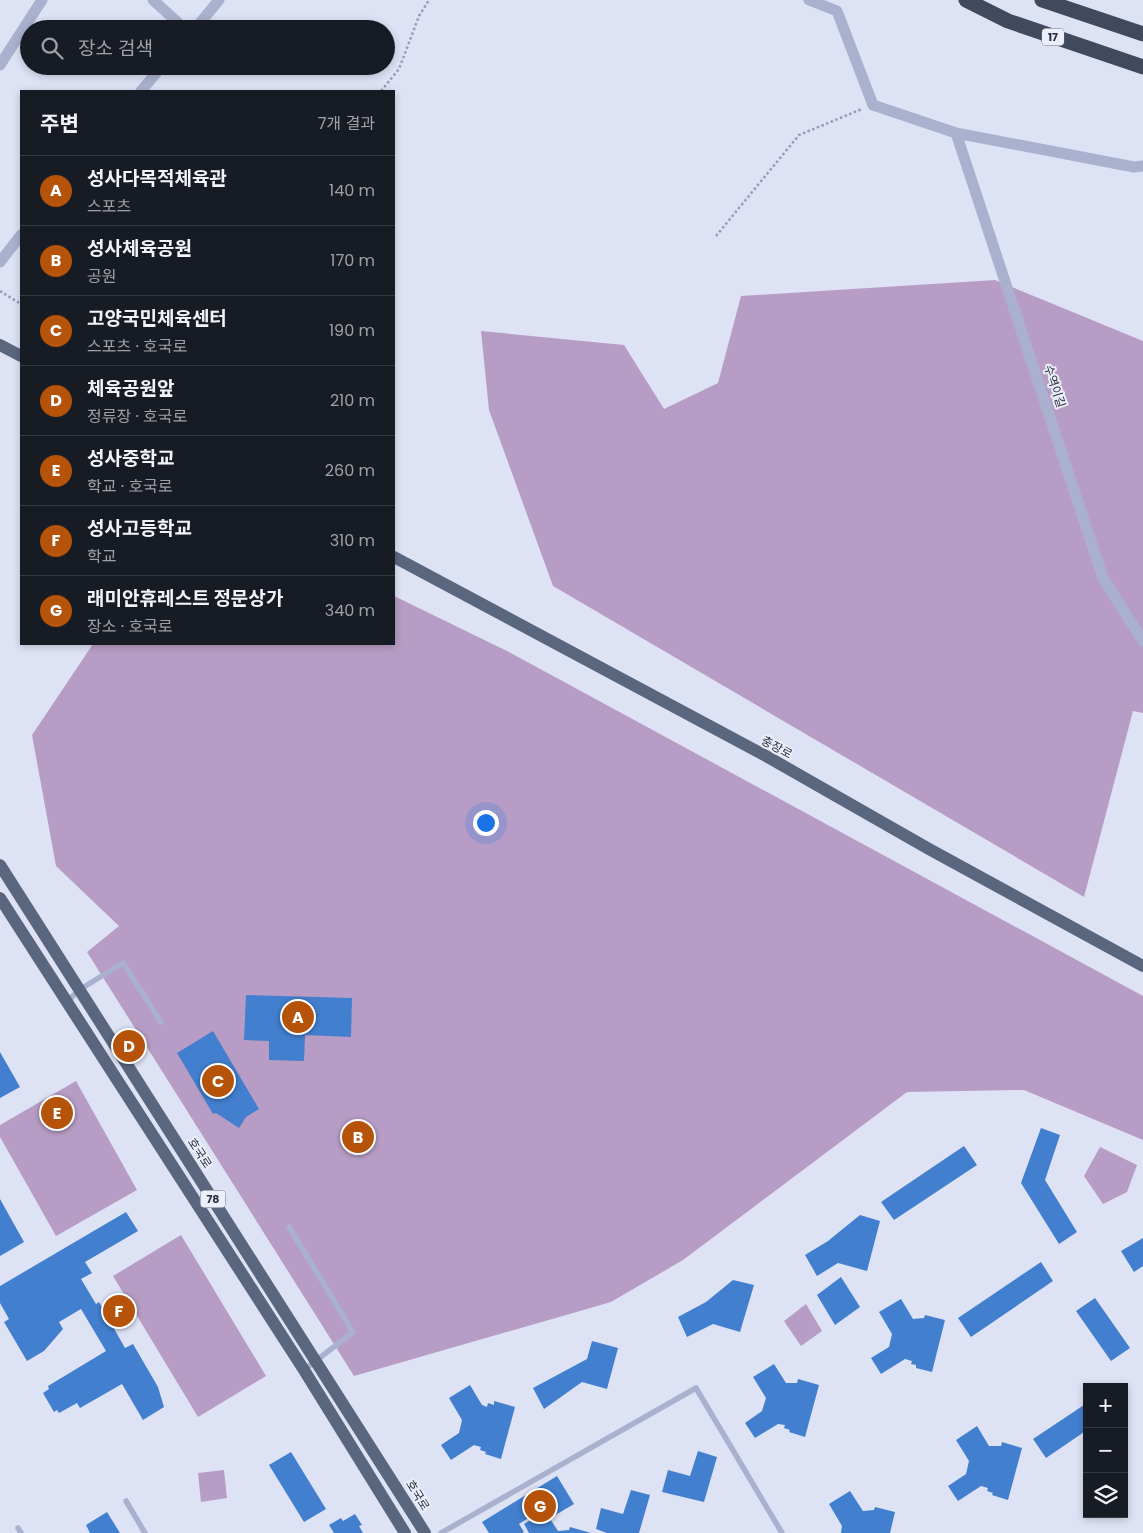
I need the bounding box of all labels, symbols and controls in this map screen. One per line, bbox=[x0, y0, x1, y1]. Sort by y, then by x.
search box bbox=[20, 20, 395, 75]
road number: 17 bbox=[1042, 28, 1064, 46]
icon: search bbox=[38, 34, 66, 62]
text: 장소 검색 bbox=[78, 35, 153, 62]
text: 주변 bbox=[40, 109, 79, 138]
text: 7개 결과 bbox=[318, 112, 375, 135]
text: 성사다목적체육관 bbox=[87, 165, 227, 192]
text: A bbox=[50, 179, 62, 202]
text: 140 m bbox=[329, 179, 375, 202]
text: 스포츠 bbox=[87, 195, 131, 218]
text: 성사체육공원 bbox=[87, 235, 192, 262]
text: B bbox=[51, 249, 61, 272]
text: 170 m bbox=[330, 249, 375, 272]
text: 공원 bbox=[87, 265, 116, 288]
text: 고양국민체육센터 bbox=[87, 305, 227, 332]
text: C bbox=[50, 319, 62, 342]
text: 190 m bbox=[329, 319, 375, 342]
text: 스포츠 · 호국로 bbox=[87, 335, 187, 358]
street label: 수역이길 bbox=[1040, 362, 1070, 410]
text: 체육공원앞 bbox=[87, 375, 174, 402]
text: D bbox=[50, 389, 62, 412]
text: 210 m bbox=[330, 389, 375, 412]
text: 정류장 · 호국로 bbox=[87, 405, 187, 428]
text: 성사중학교 bbox=[87, 445, 174, 472]
text: E bbox=[52, 459, 60, 482]
text: 260 m bbox=[325, 459, 375, 482]
text: 학교 · 호국로 bbox=[87, 475, 173, 498]
text: 성사고등학교 bbox=[87, 515, 192, 542]
text: F bbox=[52, 529, 60, 552]
text: 310 m bbox=[330, 529, 375, 552]
text: 학교 bbox=[87, 545, 116, 568]
text: 래미안휴레스트 정문상가 bbox=[87, 585, 283, 612]
text: G bbox=[50, 599, 62, 622]
text: 340 m bbox=[325, 599, 375, 622]
text: 장소 · 호국로 bbox=[87, 615, 173, 638]
street label: 충장로 bbox=[758, 732, 796, 762]
your location bbox=[473, 810, 499, 836]
pin: A bbox=[282, 998, 314, 1036]
pin: D bbox=[113, 1027, 145, 1065]
pin: C bbox=[202, 1062, 234, 1100]
pin: E bbox=[41, 1094, 73, 1132]
pin: B bbox=[342, 1118, 374, 1156]
street label: 호국로 bbox=[184, 1134, 216, 1172]
road number: 78 bbox=[200, 1190, 226, 1208]
pin: F bbox=[103, 1292, 135, 1330]
map controls bbox=[1083, 1383, 1128, 1518]
button: + bbox=[1083, 1383, 1128, 1428]
button: − bbox=[1083, 1428, 1128, 1473]
button: layers bbox=[1083, 1473, 1128, 1518]
street label: 호국로 bbox=[402, 1476, 434, 1514]
pin: G bbox=[524, 1487, 556, 1525]

